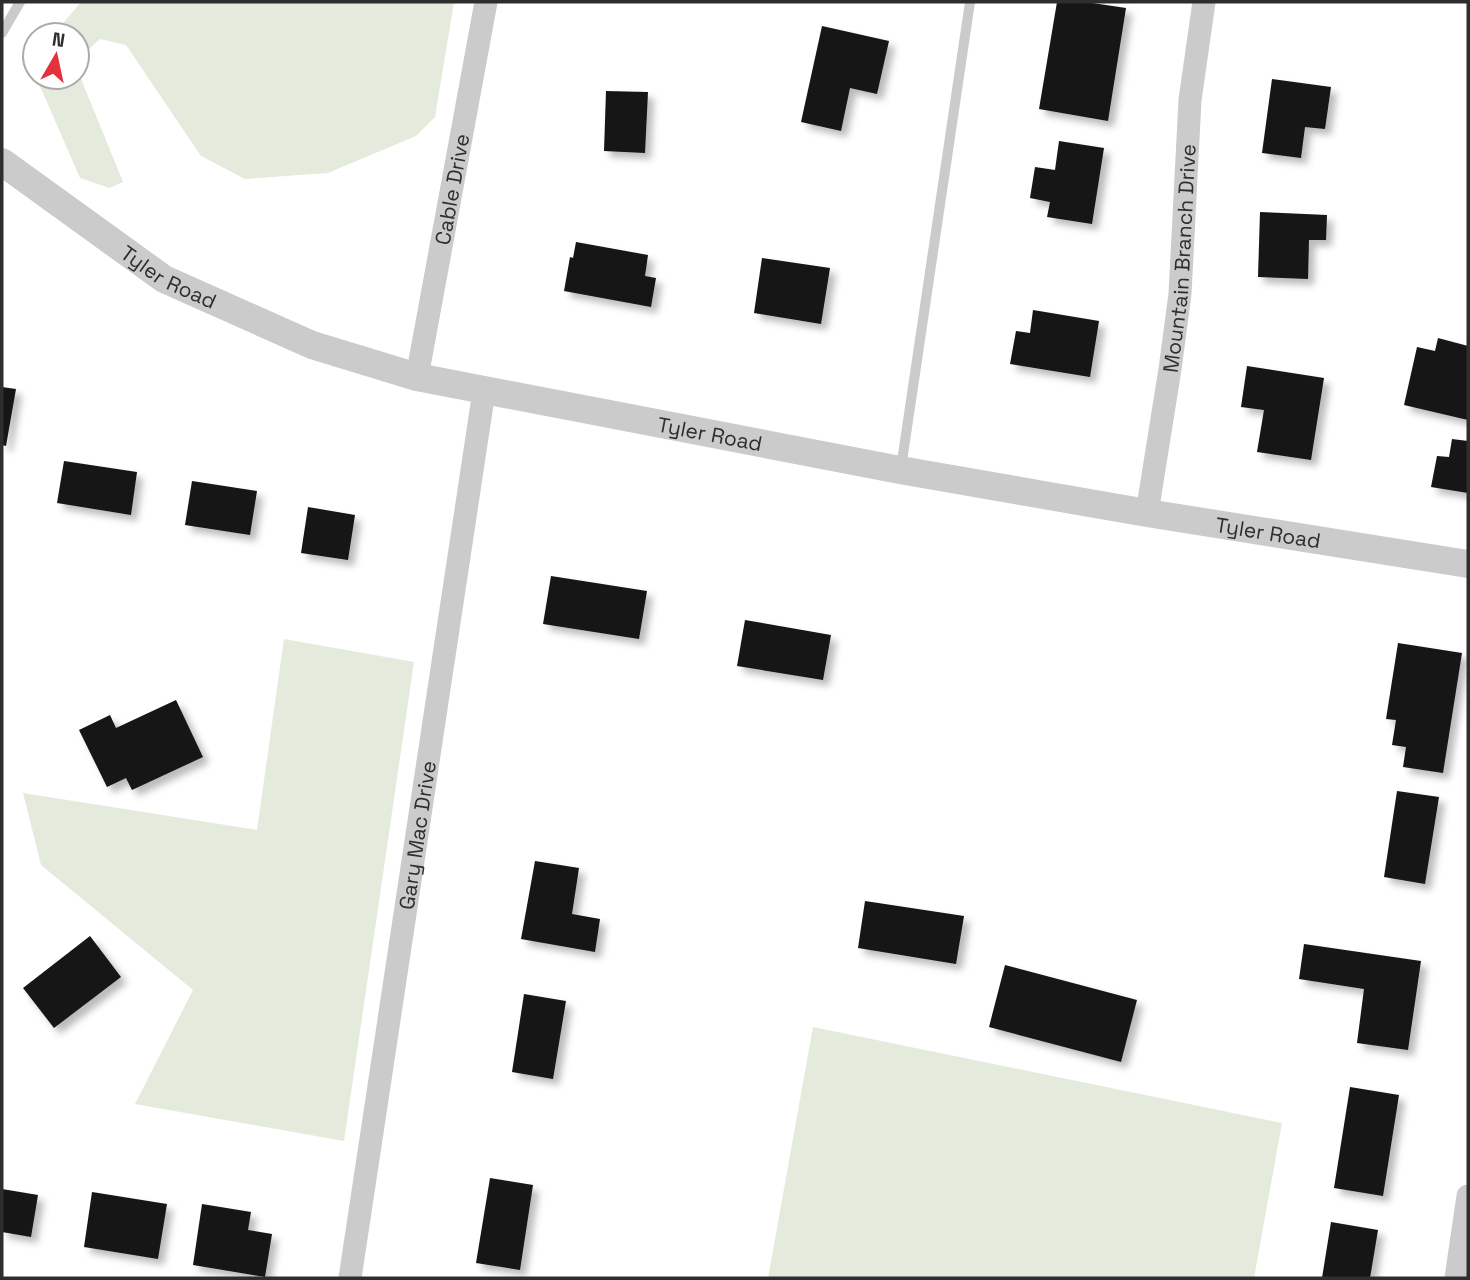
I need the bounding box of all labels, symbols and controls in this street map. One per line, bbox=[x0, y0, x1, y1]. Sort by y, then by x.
north arrow bbox=[21, 21, 91, 91]
text: N bbox=[50, 26, 67, 53]
street label: Cable Drive bbox=[428, 131, 475, 247]
street label: Mountain Branch Drive bbox=[1156, 143, 1201, 374]
street label: Tyler Road bbox=[116, 239, 221, 314]
street label: Tyler Road bbox=[655, 410, 765, 457]
street label: Tyler Road bbox=[1214, 511, 1323, 554]
street label: Gary Mac Drive bbox=[392, 759, 442, 911]

